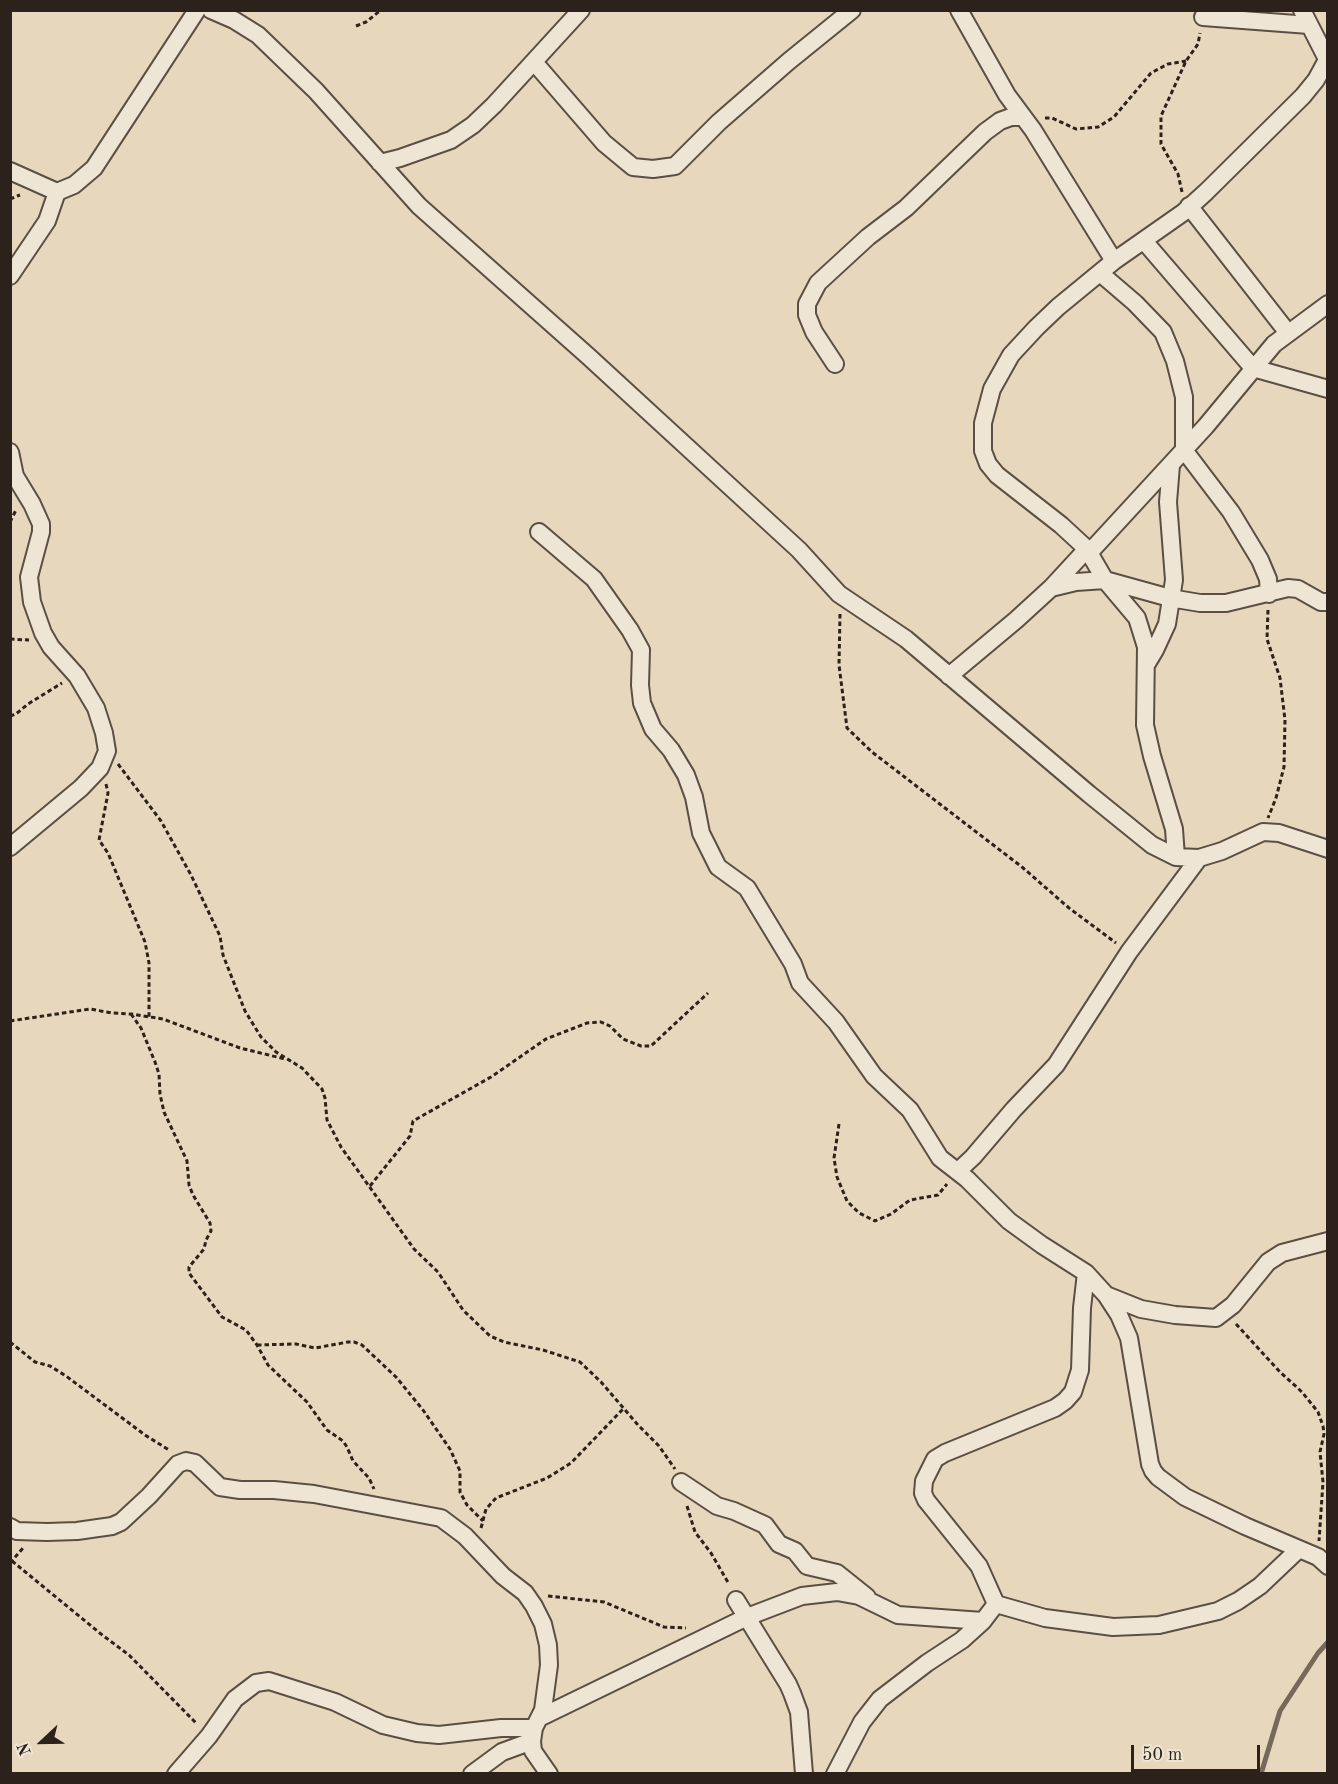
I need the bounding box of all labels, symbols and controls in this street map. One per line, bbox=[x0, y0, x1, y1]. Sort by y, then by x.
north arrow bbox=[12, 1712, 72, 1772]
scale bar bbox=[1134, 1733, 1263, 1771]
text: N bbox=[16, 1740, 35, 1757]
text: 50 m bbox=[1142, 1746, 1182, 1764]

